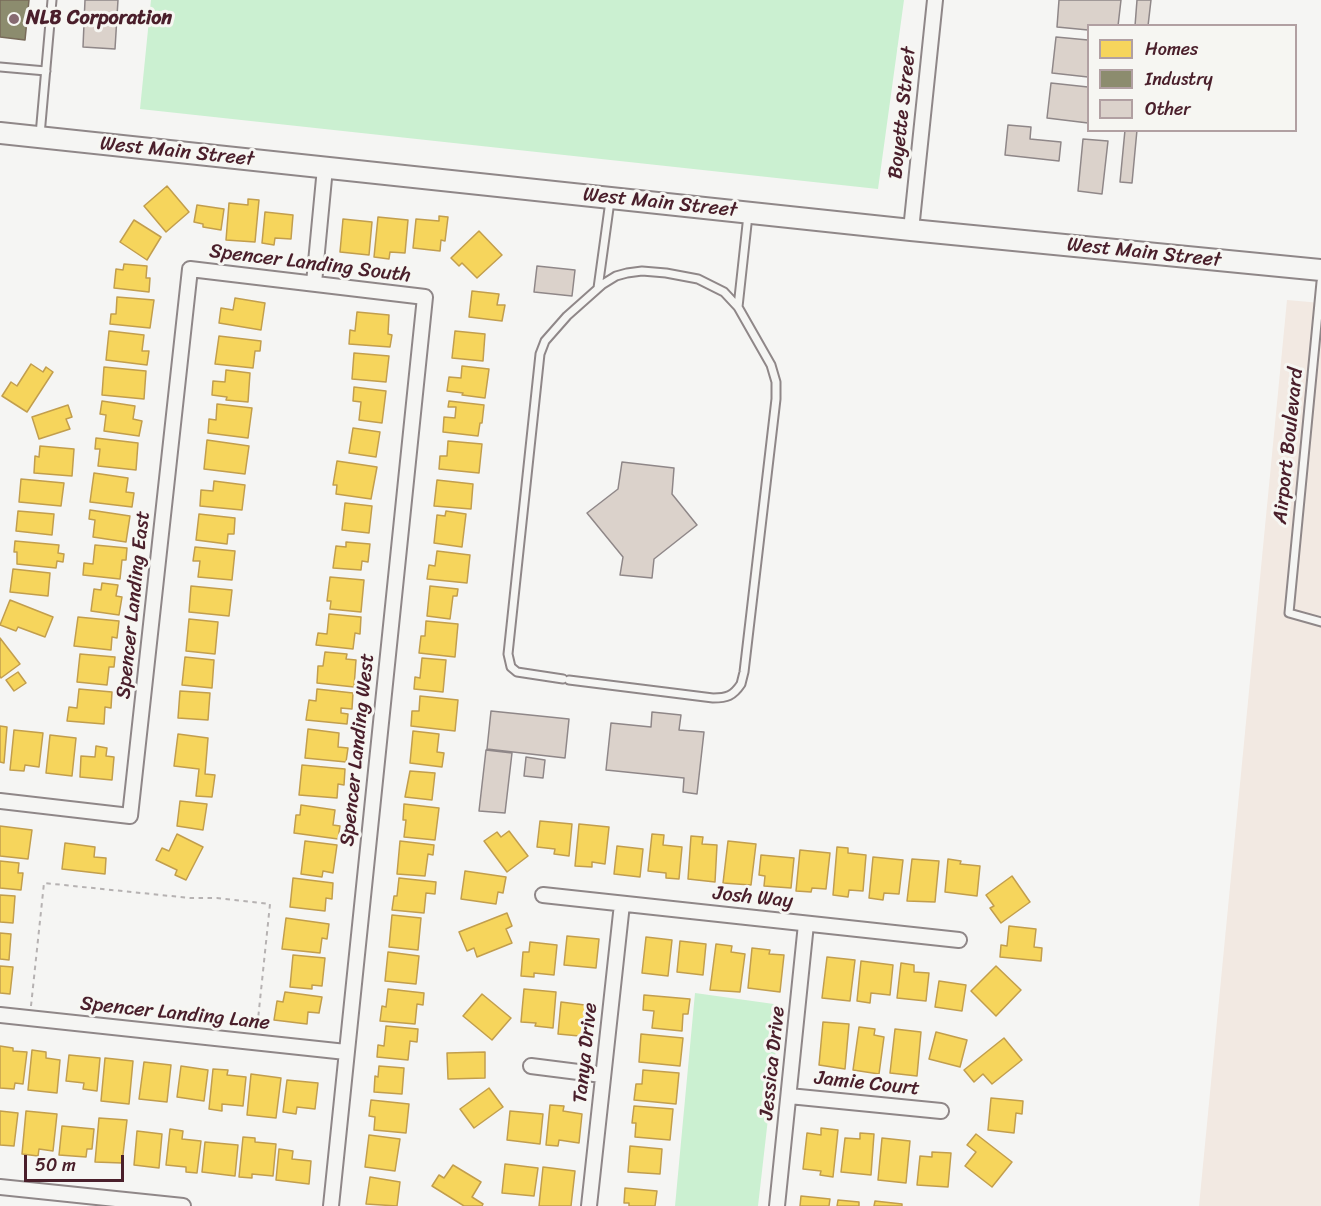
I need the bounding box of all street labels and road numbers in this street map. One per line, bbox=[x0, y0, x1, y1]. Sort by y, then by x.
street label: Boyette Street bbox=[884, 46, 922, 180]
street label: West Main Street bbox=[99, 132, 255, 172]
street label: West Main Street bbox=[582, 183, 738, 223]
street label: West Main Street bbox=[1066, 233, 1222, 273]
street label: Spencer Landing South bbox=[208, 240, 412, 288]
street label: Airport Boulevard bbox=[1269, 367, 1309, 525]
street label: Spencer Landing East bbox=[112, 510, 156, 700]
street label: Spencer Landing West bbox=[336, 652, 380, 848]
street label: Josh Way bbox=[712, 882, 794, 914]
street label: Spencer Landing Lane bbox=[79, 992, 271, 1036]
street label: Tanya Drive bbox=[569, 1002, 603, 1104]
street label: Jessica Drive bbox=[755, 1005, 791, 1121]
street label: Jamie Court bbox=[813, 1067, 921, 1101]

